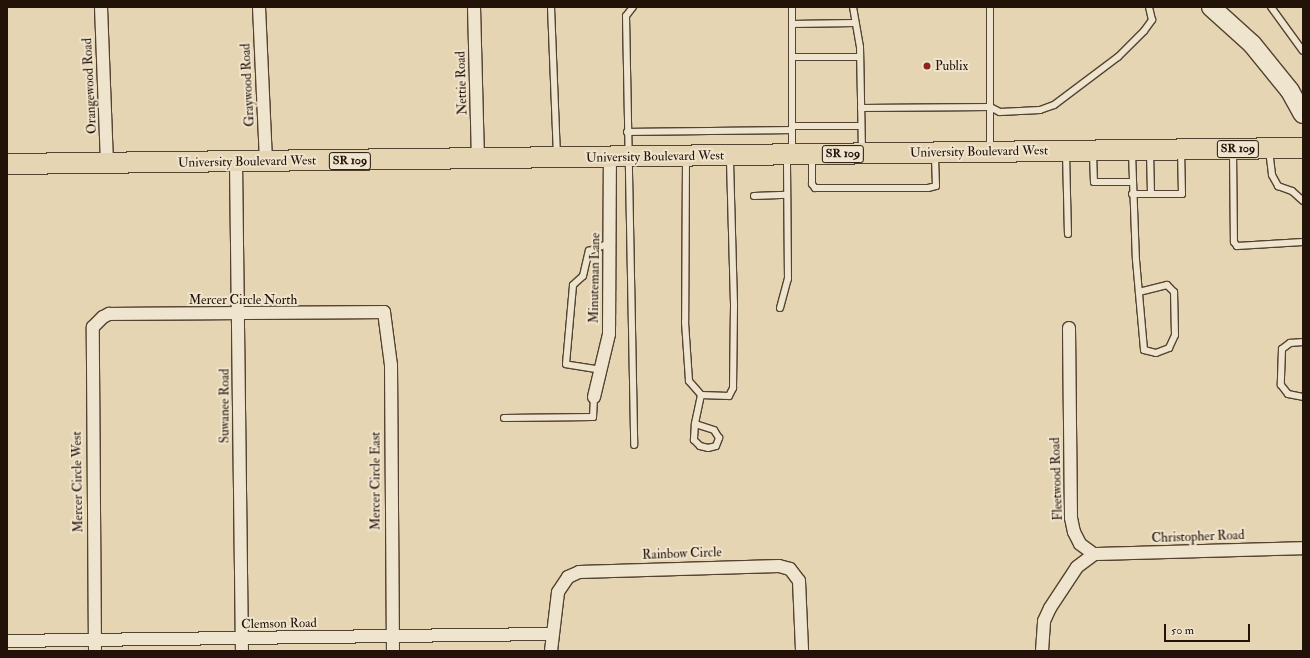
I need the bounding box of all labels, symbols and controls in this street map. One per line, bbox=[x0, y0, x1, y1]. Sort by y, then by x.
street label: Orangewood Road bbox=[80, 38, 100, 134]
street label: Graywood Road bbox=[238, 43, 258, 127]
street label: Nettie Road bbox=[453, 51, 471, 115]
place label: Publix bbox=[935, 58, 968, 74]
marker: Publix bbox=[922, 61, 932, 71]
road number: SR 109 bbox=[1216, 139, 1260, 159]
street label: University Boulevard West bbox=[910, 143, 1048, 161]
road number: SR 109 bbox=[821, 144, 865, 164]
street label: University Boulevard West bbox=[586, 148, 724, 166]
road number: SR 109 bbox=[328, 151, 372, 171]
street label: University Boulevard West bbox=[178, 153, 316, 171]
street label: Minuteman Lane bbox=[586, 232, 604, 324]
street label: Mercer Circle North bbox=[189, 292, 297, 308]
street label: Suwanee Road bbox=[217, 369, 233, 443]
street label: Mercer Circle West bbox=[69, 431, 87, 533]
street label: Mercer Circle East bbox=[368, 432, 384, 530]
street label: Fleetwood Road bbox=[1048, 437, 1066, 521]
street label: Christopher Road bbox=[1151, 528, 1245, 546]
street label: Rainbow Circle bbox=[642, 545, 722, 563]
street label: Clemson Road bbox=[241, 616, 317, 632]
scale bar bbox=[1166, 616, 1252, 642]
text: 50 m bbox=[1171, 623, 1194, 638]

